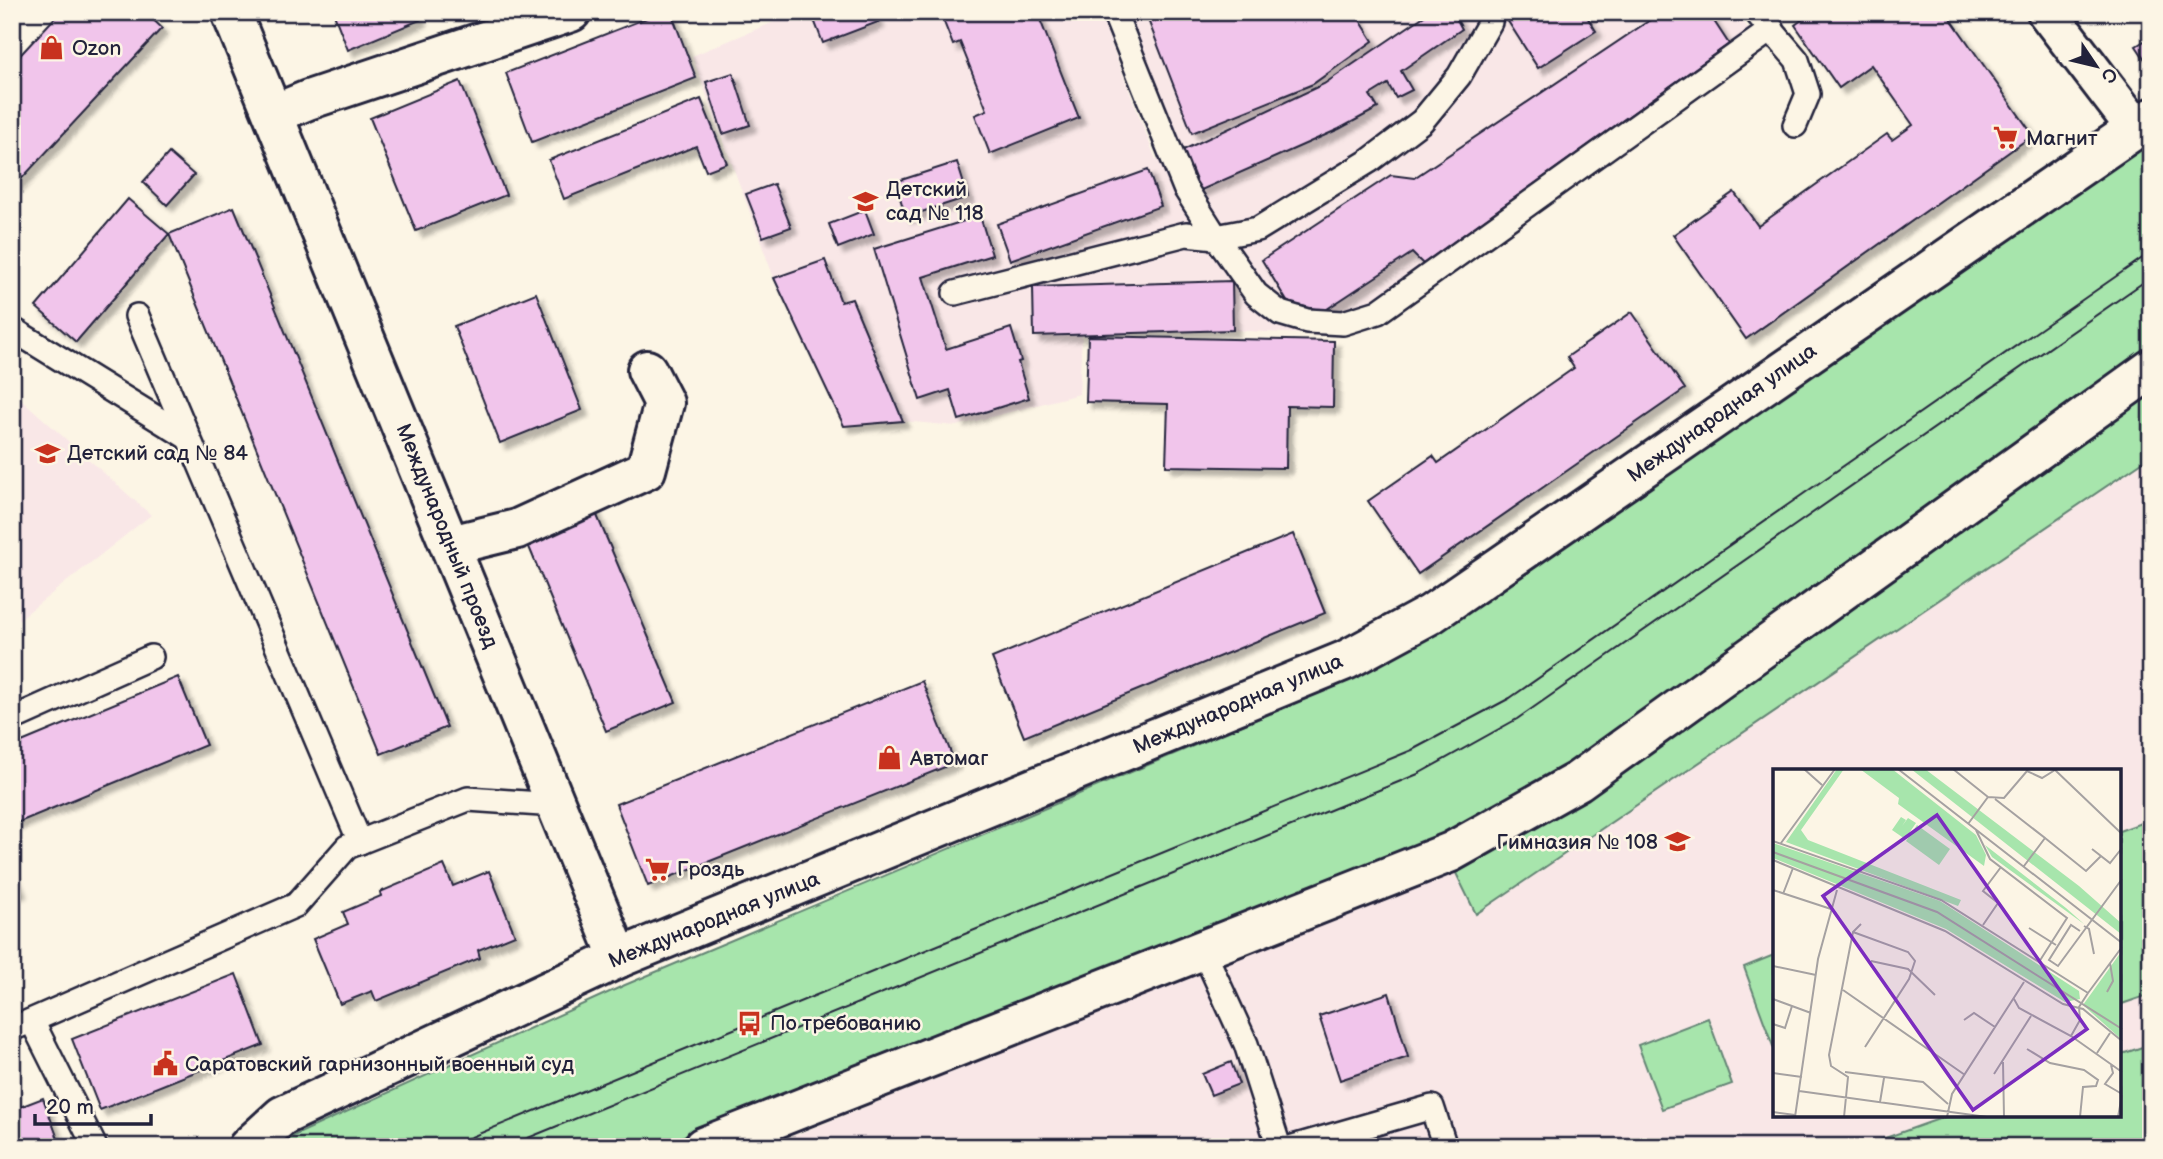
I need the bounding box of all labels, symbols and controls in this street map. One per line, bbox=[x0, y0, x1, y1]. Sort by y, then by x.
north arrow bbox=[2062, 32, 2132, 102]
shop icon: Ozon bbox=[38, 34, 66, 62]
place label: Ozon bbox=[72, 36, 121, 61]
text: С bbox=[2095, 63, 2122, 87]
supermarket icon: Магнит bbox=[1992, 124, 2020, 152]
place label: Магнит bbox=[2026, 126, 2098, 151]
place label: Детский сад № 118 bbox=[886, 177, 984, 226]
school or university icon: Детский сад № 118 bbox=[852, 187, 880, 215]
street label: Международная улица bbox=[1623, 338, 1822, 488]
street label: Международный проезд bbox=[390, 420, 504, 652]
school or university icon: Детский сад № 84 bbox=[33, 439, 61, 467]
place label: Детский сад № 84 bbox=[67, 441, 248, 466]
street label: Международная улица bbox=[1129, 648, 1347, 760]
shop icon: Автомаг bbox=[876, 744, 904, 772]
place label: Автомаг bbox=[909, 746, 988, 771]
inset map bbox=[1773, 769, 2121, 1117]
school or university icon: Гимназия № 108 bbox=[1664, 828, 1692, 856]
place label: Гимназия № 108 bbox=[1496, 830, 1658, 855]
supermarket icon: Гроздь bbox=[643, 855, 671, 883]
place label: Гроздь bbox=[677, 857, 745, 882]
street label: Международная улица bbox=[605, 866, 824, 974]
bus stop icon: По требованию bbox=[736, 1009, 764, 1037]
place label: По требованию bbox=[770, 1011, 921, 1036]
public building icon: Саратовский гарнизонный военный суд bbox=[151, 1050, 179, 1078]
place label: Саратовский гарнизонный военный суд bbox=[185, 1052, 574, 1077]
scale bar bbox=[35, 1082, 150, 1126]
text: 20 m bbox=[46, 1095, 94, 1120]

